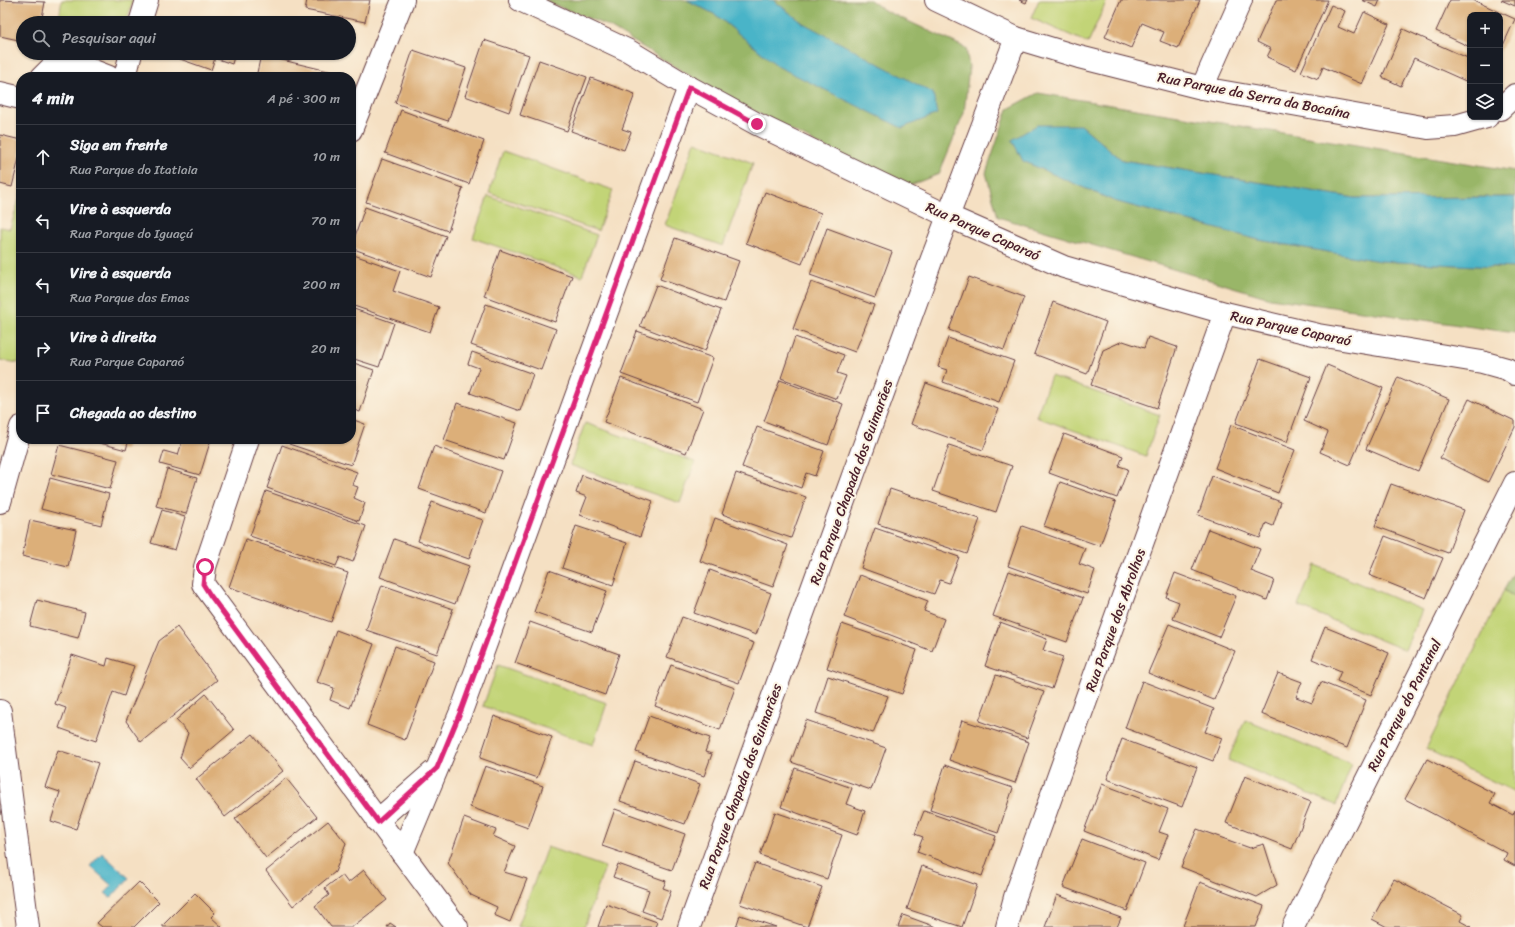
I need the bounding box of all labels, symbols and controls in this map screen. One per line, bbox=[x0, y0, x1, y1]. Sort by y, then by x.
map controls bbox=[1467, 12, 1503, 120]
button: + bbox=[1467, 12, 1503, 48]
search box bbox=[16, 16, 356, 60]
text: Pesquisar aqui bbox=[62, 25, 156, 51]
icon: search bbox=[30, 27, 52, 49]
button: − bbox=[1467, 48, 1503, 84]
street label: Rua Parque da Serra da Bocaína bbox=[1156, 65, 1352, 126]
text: 4 min bbox=[32, 83, 74, 113]
button: layers bbox=[1467, 84, 1503, 120]
text: A pé · 300 m bbox=[267, 87, 340, 110]
route end bbox=[748, 115, 766, 133]
text: Siga em frente bbox=[70, 132, 167, 158]
text: 10 m bbox=[313, 145, 340, 168]
icon: ahead bbox=[32, 146, 54, 168]
text: Rua Parque do Itatiaia bbox=[70, 158, 198, 181]
street label: Rua Parque Caparaó bbox=[922, 195, 1045, 268]
text: Vire à esquerda bbox=[70, 196, 171, 222]
text: 70 m bbox=[311, 209, 340, 232]
icon: left bbox=[32, 210, 54, 232]
text: Rua Parque do Iguaçú bbox=[70, 222, 193, 245]
text: Vire à esquerda bbox=[70, 260, 171, 286]
text: 200 m bbox=[303, 273, 340, 296]
icon: left bbox=[32, 274, 54, 296]
text: Rua Parque das Emas bbox=[70, 286, 189, 309]
street label: Rua Parque Caparaó bbox=[1228, 303, 1354, 354]
text: Vire à direita bbox=[70, 324, 156, 350]
text: 20 m bbox=[311, 337, 340, 360]
icon: right bbox=[32, 338, 54, 360]
text: Rua Parque Caparaó bbox=[70, 350, 184, 373]
street label: Rua Parque Chapada dos Guimarães bbox=[803, 375, 901, 588]
text: Chegada ao destino bbox=[70, 400, 196, 426]
icon: arrive bbox=[32, 402, 54, 424]
street label: Rua Parque dos Abrolhos bbox=[1078, 545, 1153, 695]
route start bbox=[196, 558, 214, 576]
street label: Rua Parque do Pantanal bbox=[1360, 634, 1449, 776]
street label: Rua Parque Chapada dos Guimarães bbox=[692, 679, 790, 892]

